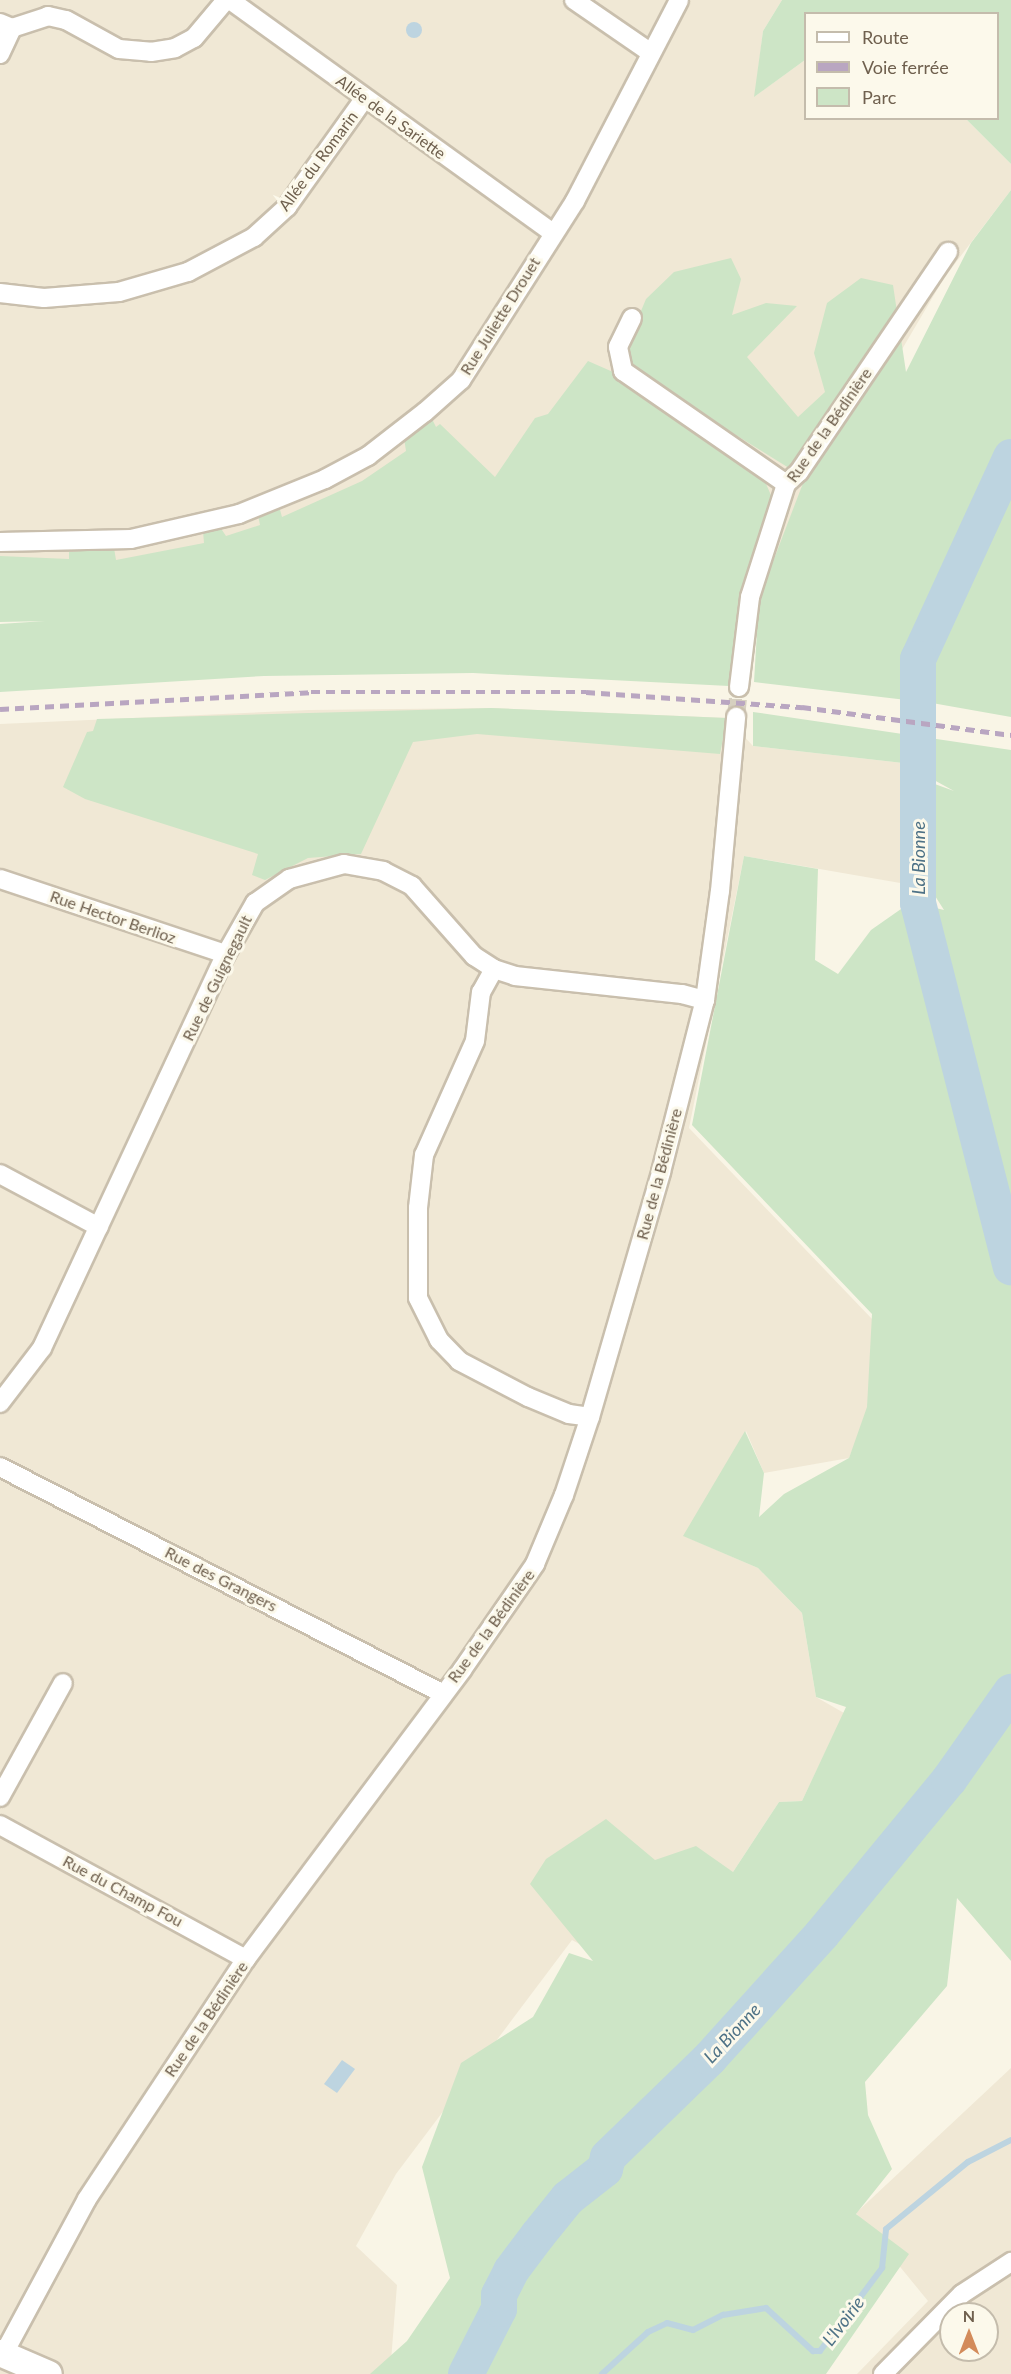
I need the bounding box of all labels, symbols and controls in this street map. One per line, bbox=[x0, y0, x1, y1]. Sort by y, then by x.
legend bbox=[804, 12, 999, 120]
text: Route bbox=[862, 26, 909, 48]
text: Voie ferrée bbox=[862, 56, 949, 78]
street label: Allée de la Sariette bbox=[333, 71, 449, 163]
text: Parc bbox=[862, 86, 896, 108]
street label: Allée du Romarin bbox=[274, 107, 362, 215]
street label: Rue Juliette Drouet bbox=[456, 253, 544, 379]
street label: Rue de la Bédinière bbox=[782, 364, 876, 486]
water label: La Bionne bbox=[907, 821, 929, 895]
street label: Rue Hector Berlioz bbox=[47, 886, 179, 948]
street label: Rue de Guignegault bbox=[178, 912, 256, 1044]
street label: Rue de la Bédinière bbox=[632, 1106, 686, 1242]
street label: Rue des Grangers bbox=[162, 1543, 280, 1615]
street label: Rue de la Bédinière bbox=[444, 1566, 538, 1686]
street label: Rue du Champ Fou bbox=[60, 1851, 186, 1931]
street label: Rue de la Bédinière bbox=[160, 1958, 252, 2080]
water label: La Bionne bbox=[699, 1999, 765, 2067]
water label: L'Ivoirie bbox=[818, 2292, 868, 2350]
north arrow bbox=[939, 2302, 999, 2362]
text: N bbox=[963, 2306, 975, 2325]

